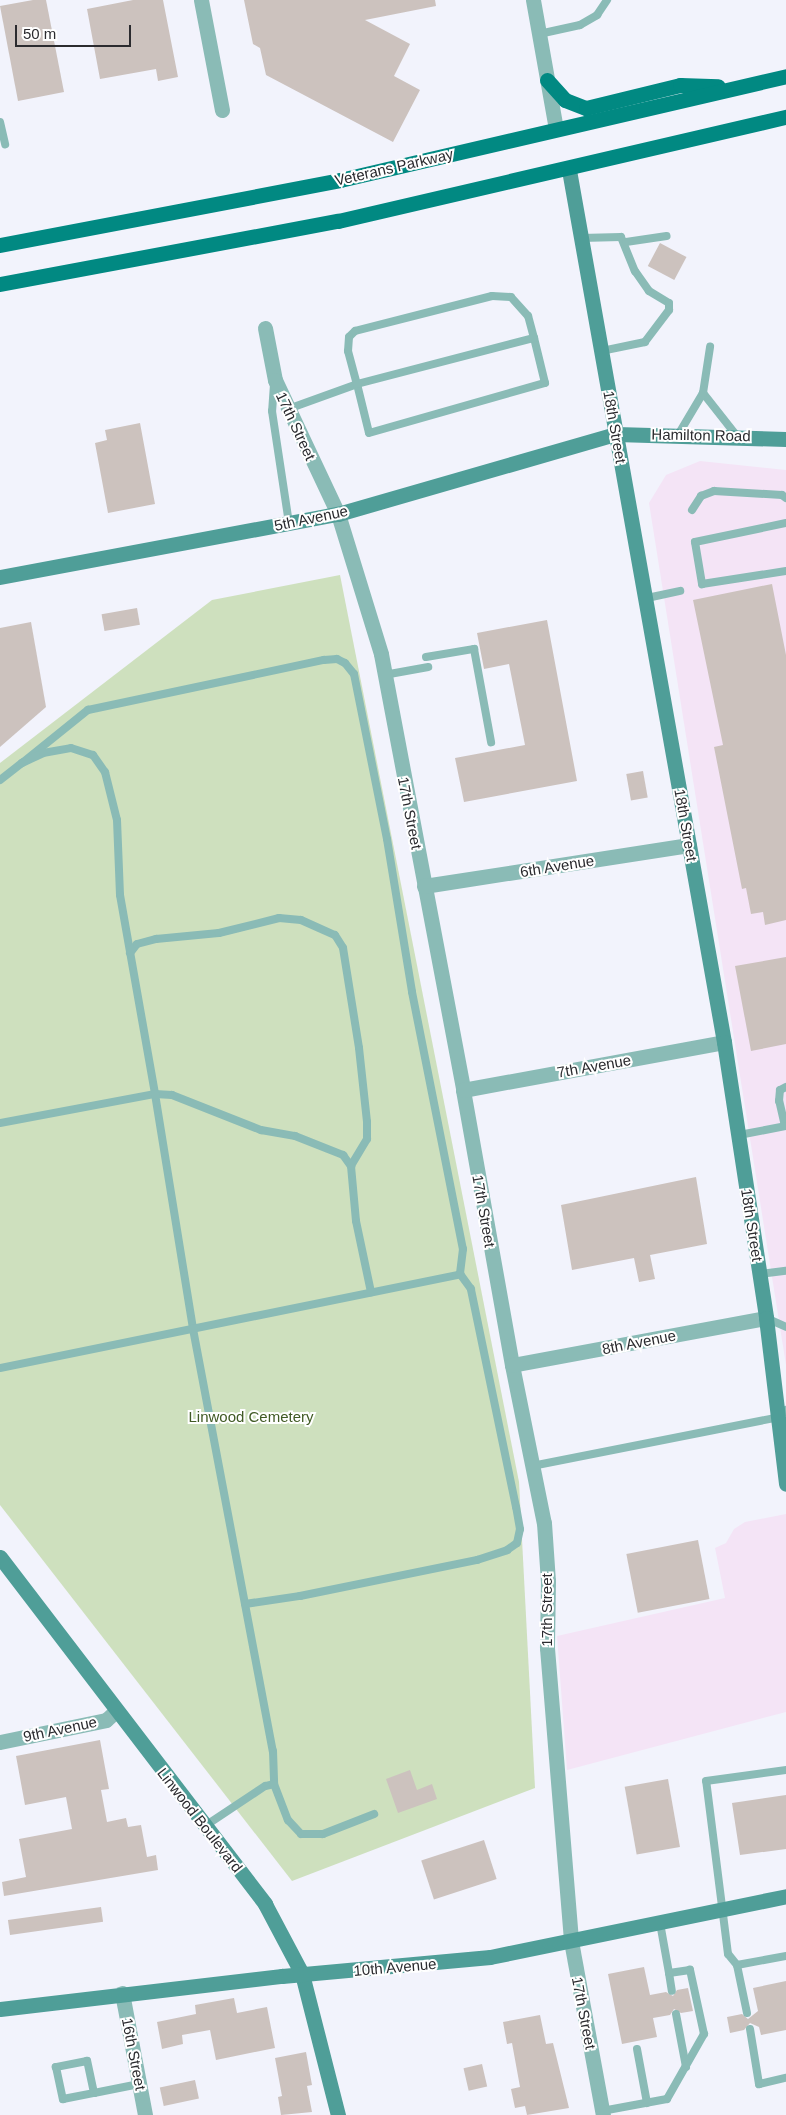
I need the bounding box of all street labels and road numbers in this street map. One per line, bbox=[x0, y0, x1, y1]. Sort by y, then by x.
street label: Veterans Parkway bbox=[333, 145, 455, 189]
street label: 17th Street bbox=[272, 389, 320, 463]
street label: 18th Street bbox=[600, 389, 630, 465]
street label: Hamilton Road bbox=[651, 425, 751, 445]
street label: 5th Avenue bbox=[272, 501, 350, 535]
street label: 17th Street bbox=[394, 775, 426, 851]
street label: 18th Street bbox=[671, 787, 701, 863]
street label: 6th Avenue bbox=[518, 851, 596, 881]
street label: 7th Avenue bbox=[555, 1051, 633, 1081]
street label: 17th Street bbox=[469, 1173, 499, 1249]
street label: 18th Street bbox=[737, 1187, 767, 1263]
street label: 8th Avenue bbox=[600, 1326, 678, 1358]
street label: 17th Street bbox=[538, 1573, 556, 1647]
street label: 9th Avenue bbox=[21, 1712, 99, 1746]
street label: Linwood Boulevard bbox=[154, 1764, 246, 1876]
street label: 10th Avenue bbox=[352, 1954, 438, 1980]
street label: 17th Street bbox=[568, 1975, 600, 2051]
street label: 16th Street bbox=[118, 2016, 150, 2092]

